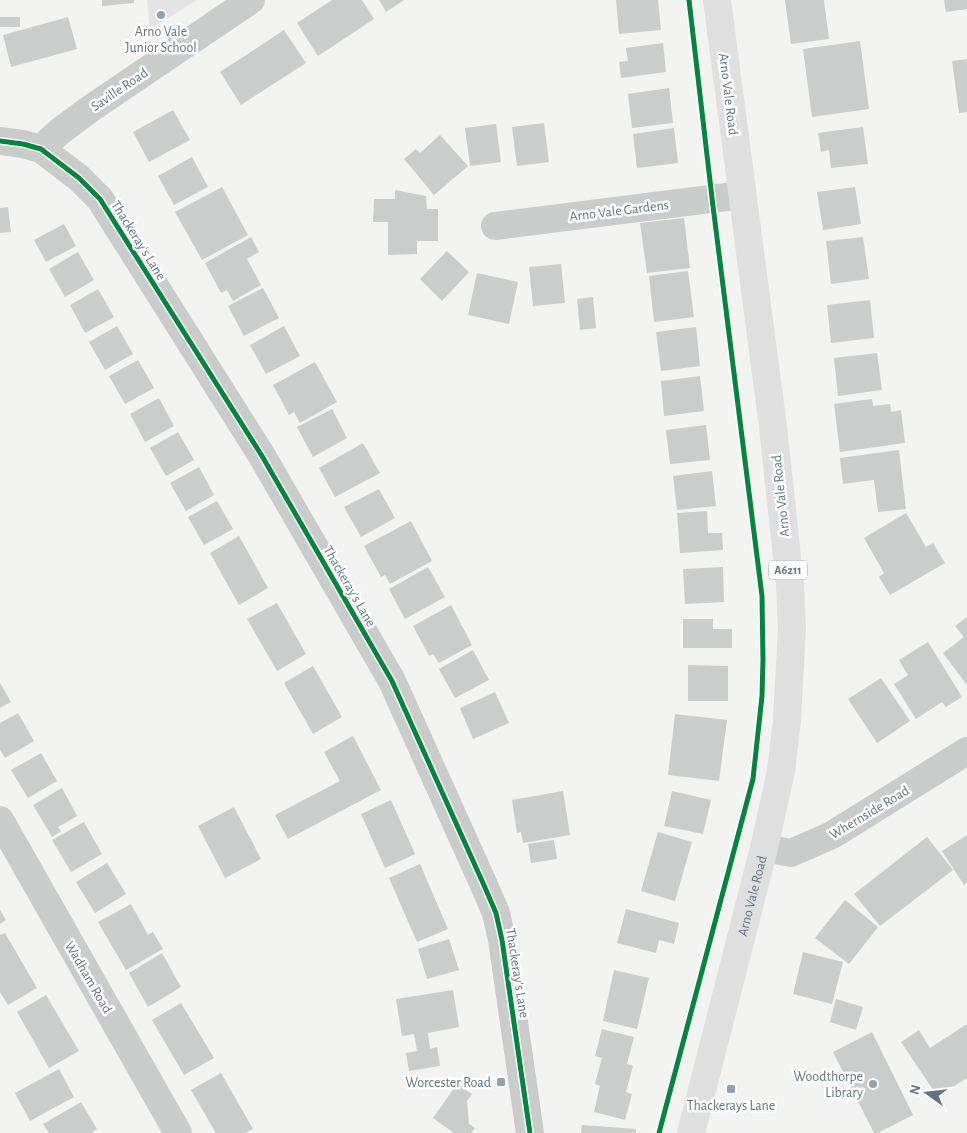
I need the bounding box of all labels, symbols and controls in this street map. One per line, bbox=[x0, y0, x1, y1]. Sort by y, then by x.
marker: Arno Vale Junior School bbox=[155, 9, 167, 21]
place label: Arno Vale Junior School bbox=[125, 25, 197, 55]
street label: Arno Vale Road bbox=[716, 52, 740, 136]
street label: Saville Road bbox=[89, 66, 151, 114]
street label: Thackeray's Lane bbox=[108, 198, 168, 283]
street label: Arno Vale Gardens bbox=[569, 198, 670, 224]
street label: Arno Vale Road bbox=[770, 454, 792, 538]
street label: Thackeray's Lane bbox=[320, 544, 378, 629]
road number: A6211 bbox=[769, 560, 807, 580]
street label: Whernside Road bbox=[827, 784, 912, 842]
street label: Arno Vale Road bbox=[736, 854, 770, 938]
street label: Thackeray's Lane bbox=[503, 927, 531, 1019]
street label: Wadham Road bbox=[62, 939, 114, 1016]
north arrow bbox=[902, 1068, 952, 1118]
place label: Woodthorpe Library bbox=[794, 1070, 863, 1100]
place label: Worcester Road bbox=[405, 1076, 491, 1090]
marker: Worcester Road bbox=[495, 1076, 507, 1088]
marker: Woodthorpe Library bbox=[867, 1078, 879, 1090]
marker: Thackerays Lane bbox=[725, 1083, 737, 1095]
text: N bbox=[907, 1083, 923, 1096]
place label: Thackerays Lane bbox=[687, 1099, 775, 1113]

